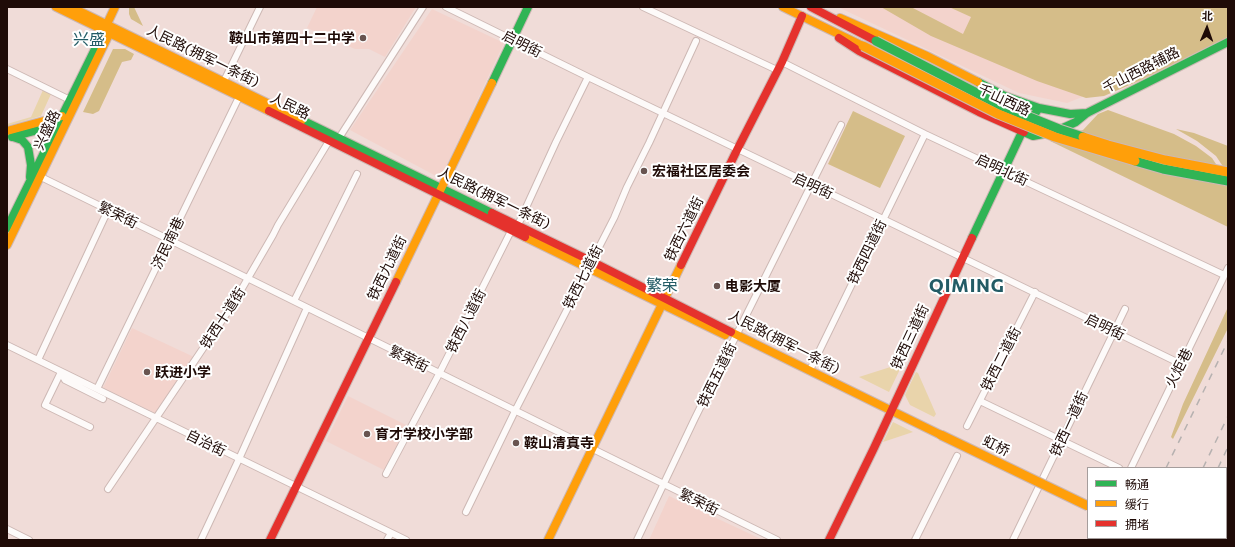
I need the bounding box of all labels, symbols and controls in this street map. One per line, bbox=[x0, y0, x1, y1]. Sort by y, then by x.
north arrow bbox=[1187, 8, 1227, 48]
text: 北 bbox=[1202, 9, 1213, 22]
street label: 人民路(拥军一条街) bbox=[144, 22, 262, 90]
street label: 启明街 bbox=[499, 27, 545, 61]
district label: 兴盛 bbox=[73, 30, 105, 50]
place label: 鞍山市第四十二中学 bbox=[229, 30, 355, 46]
marker: 鞍山市第四十二中学 bbox=[358, 33, 368, 43]
street label: 千山西路辅路 bbox=[1100, 43, 1182, 97]
street label: 千山西路 bbox=[975, 81, 1033, 119]
street label: 人民路 bbox=[267, 89, 313, 123]
street label: 兴盛路 bbox=[31, 107, 63, 153]
street label: 启明北街 bbox=[973, 151, 1031, 189]
place label: 宏福社区居委会 bbox=[652, 163, 750, 179]
street label: 人民路(拥军一条街) bbox=[435, 164, 553, 232]
marker: 宏福社区居委会 bbox=[639, 166, 649, 176]
street label: 启明街 bbox=[790, 170, 836, 202]
street label: 铁西六道街 bbox=[661, 194, 707, 264]
street label: 繁荣街 bbox=[95, 198, 141, 232]
street label: 济民南巷 bbox=[148, 214, 188, 272]
street label: 铁西四道街 bbox=[844, 217, 890, 287]
street label: 铁西九道街 bbox=[364, 233, 410, 303]
street label: 铁西七道街 bbox=[560, 242, 606, 312]
district label: QIMING bbox=[929, 275, 1005, 297]
district label: 繁荣 bbox=[646, 276, 678, 296]
place label: 电影大厦 bbox=[725, 278, 781, 294]
marker: 电影大厦 bbox=[712, 281, 722, 291]
street label: 铁西十道街 bbox=[197, 284, 249, 352]
street label: 铁西八道街 bbox=[443, 286, 489, 356]
street label: 铁西三道街 bbox=[888, 302, 932, 372]
street label: 人民路(拥军一条街) bbox=[725, 307, 843, 377]
street label: 启明街 bbox=[1082, 310, 1128, 344]
street label: 铁西二道街 bbox=[978, 324, 1024, 394]
street label: 铁西五道街 bbox=[694, 340, 740, 410]
street label: 繁荣街 bbox=[386, 342, 432, 376]
street label: 火炬巷 bbox=[1162, 345, 1196, 391]
place label: 跃进小学 bbox=[155, 364, 211, 380]
marker: 跃进小学 bbox=[142, 367, 152, 377]
street label: 铁西一道街 bbox=[1047, 389, 1091, 459]
street label: 自治街 bbox=[183, 426, 229, 460]
place label: 育才学校小学部 bbox=[375, 426, 473, 442]
marker: 育才学校小学部 bbox=[362, 429, 372, 439]
street label: 虹桥 bbox=[980, 432, 1012, 460]
place label: 鞍山清真寺 bbox=[524, 435, 594, 451]
marker: 鞍山清真寺 bbox=[511, 438, 521, 448]
legend bbox=[1087, 467, 1227, 539]
text: 畅通 bbox=[1125, 477, 1149, 491]
street label: 繁荣街 bbox=[676, 485, 722, 519]
text: 缓行 bbox=[1125, 497, 1149, 511]
text: 拥堵 bbox=[1125, 517, 1149, 531]

